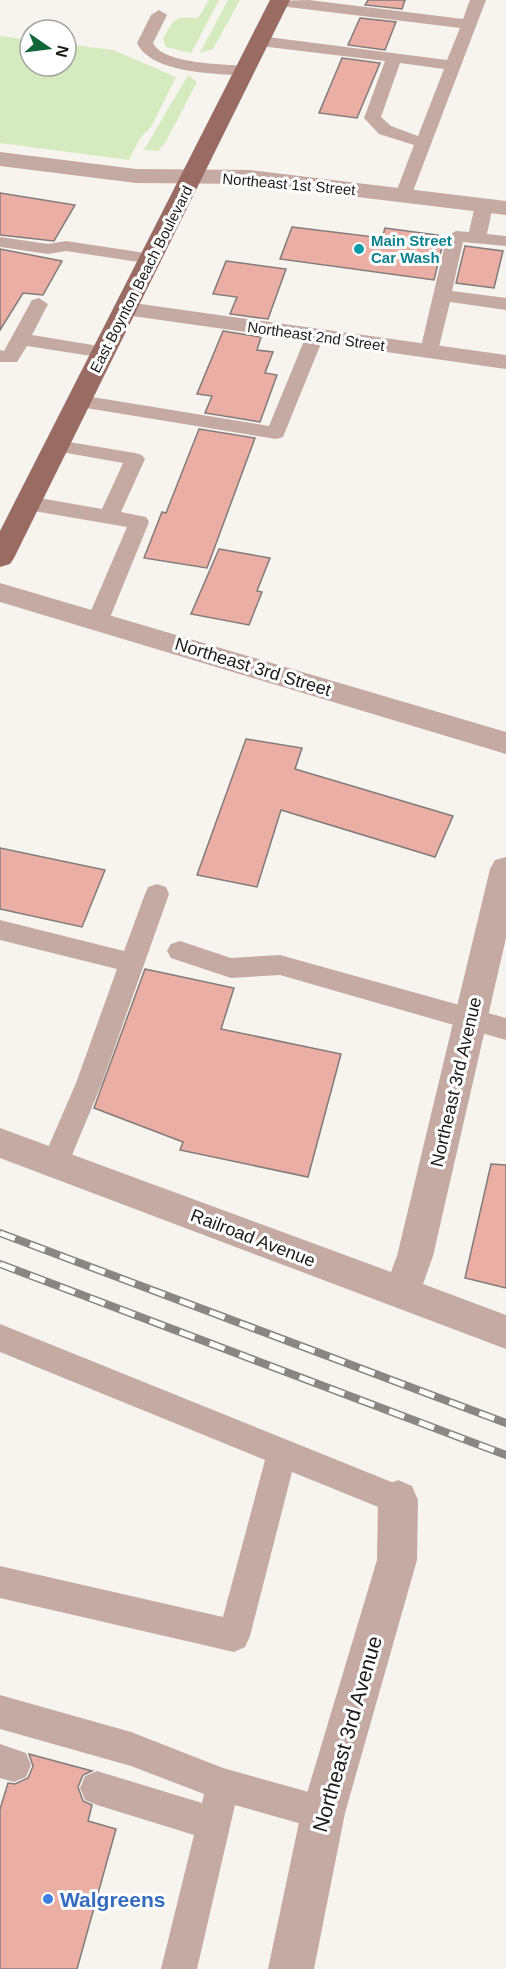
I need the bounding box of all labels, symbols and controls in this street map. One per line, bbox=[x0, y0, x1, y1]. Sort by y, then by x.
north arrow bbox=[18, 18, 78, 78]
text: N bbox=[52, 44, 72, 59]
street label: Northeast 1st Street bbox=[222, 170, 357, 198]
street label: East Boynton Beach Boulevard bbox=[86, 183, 196, 375]
place label: Main Street Car Wash bbox=[371, 232, 452, 266]
marker: Main Street Car Wash bbox=[352, 242, 366, 256]
street label: Northeast 2nd Street bbox=[246, 318, 387, 354]
street label: Northeast 3rd Street bbox=[173, 634, 333, 700]
street label: Northeast 3rd Avenue bbox=[427, 995, 485, 1169]
street label: Railroad Avenue bbox=[188, 1205, 318, 1271]
street label: Northeast 3rd Avenue bbox=[308, 1633, 386, 1835]
place label: Walgreens bbox=[60, 1888, 165, 1911]
marker: Walgreens bbox=[41, 1892, 55, 1906]

